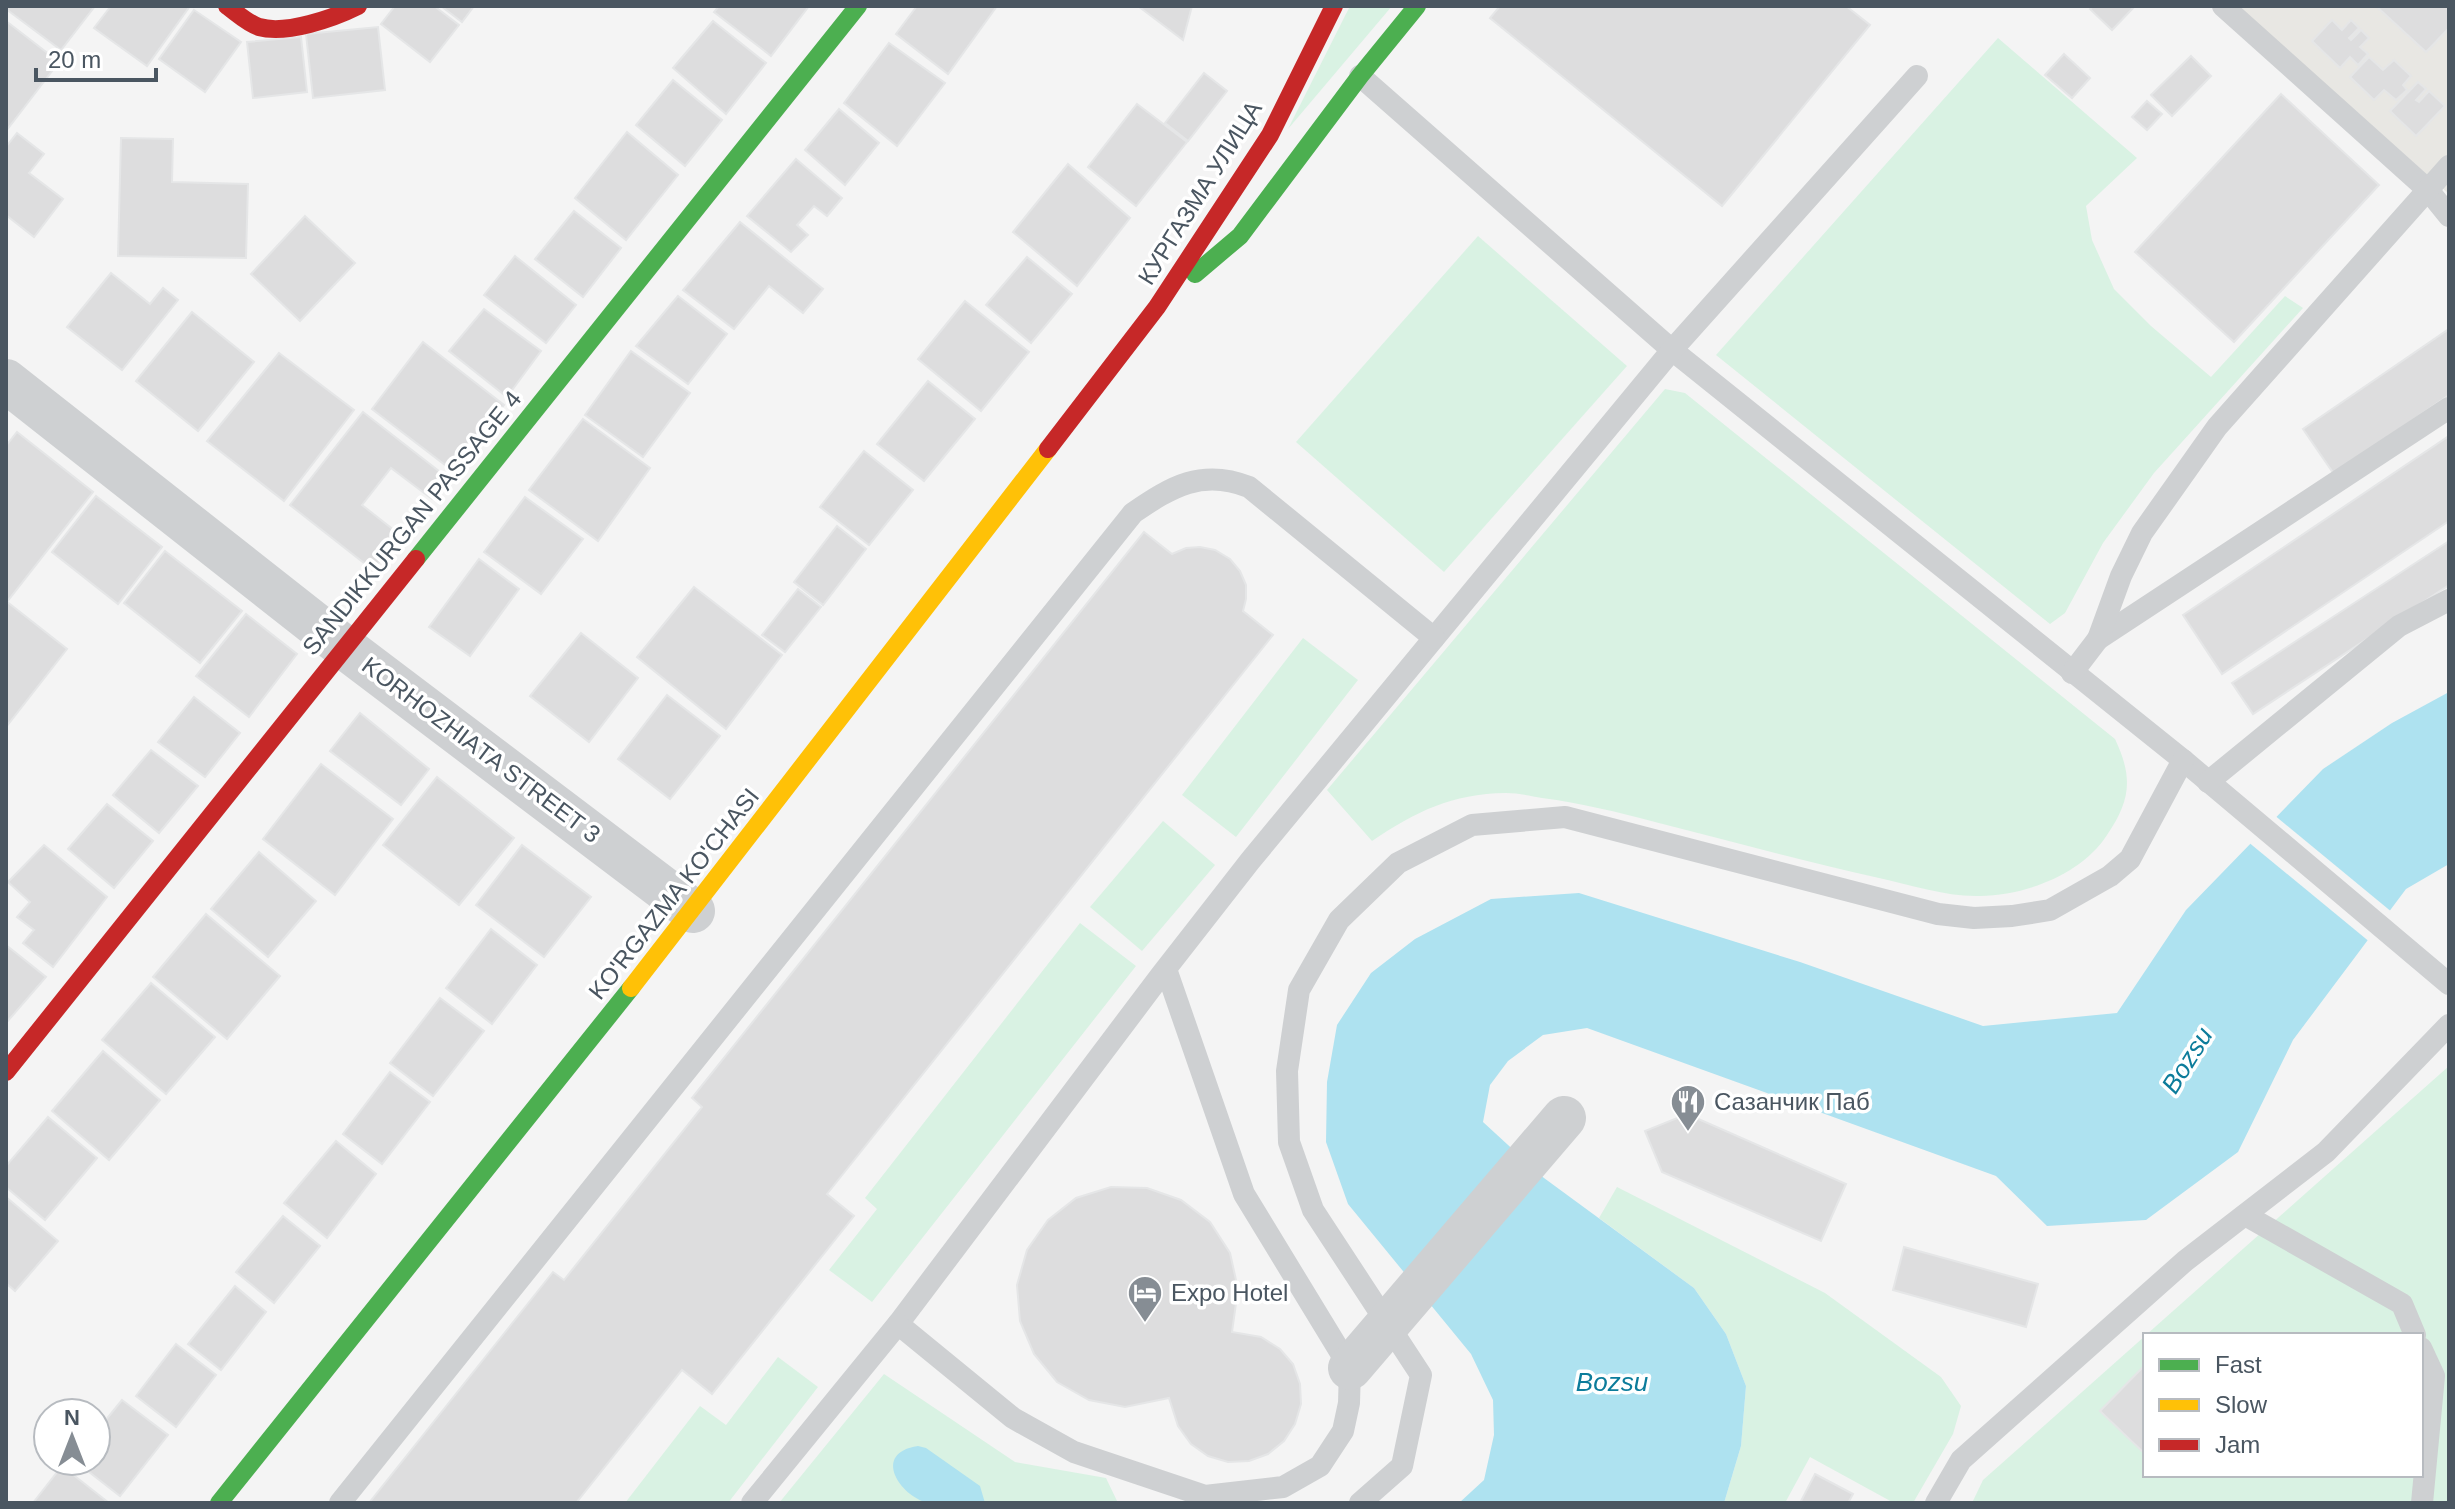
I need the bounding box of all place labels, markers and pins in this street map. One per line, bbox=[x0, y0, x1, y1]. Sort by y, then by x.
restaurant icon: Сазанчик Паб bbox=[1669, 1083, 1707, 1133]
place label: Сазанчик Паб bbox=[1714, 1088, 1870, 1115]
hotel icon: Expo Hotel bbox=[1126, 1274, 1164, 1324]
place label: Expo Hotel bbox=[1171, 1279, 1288, 1306]

